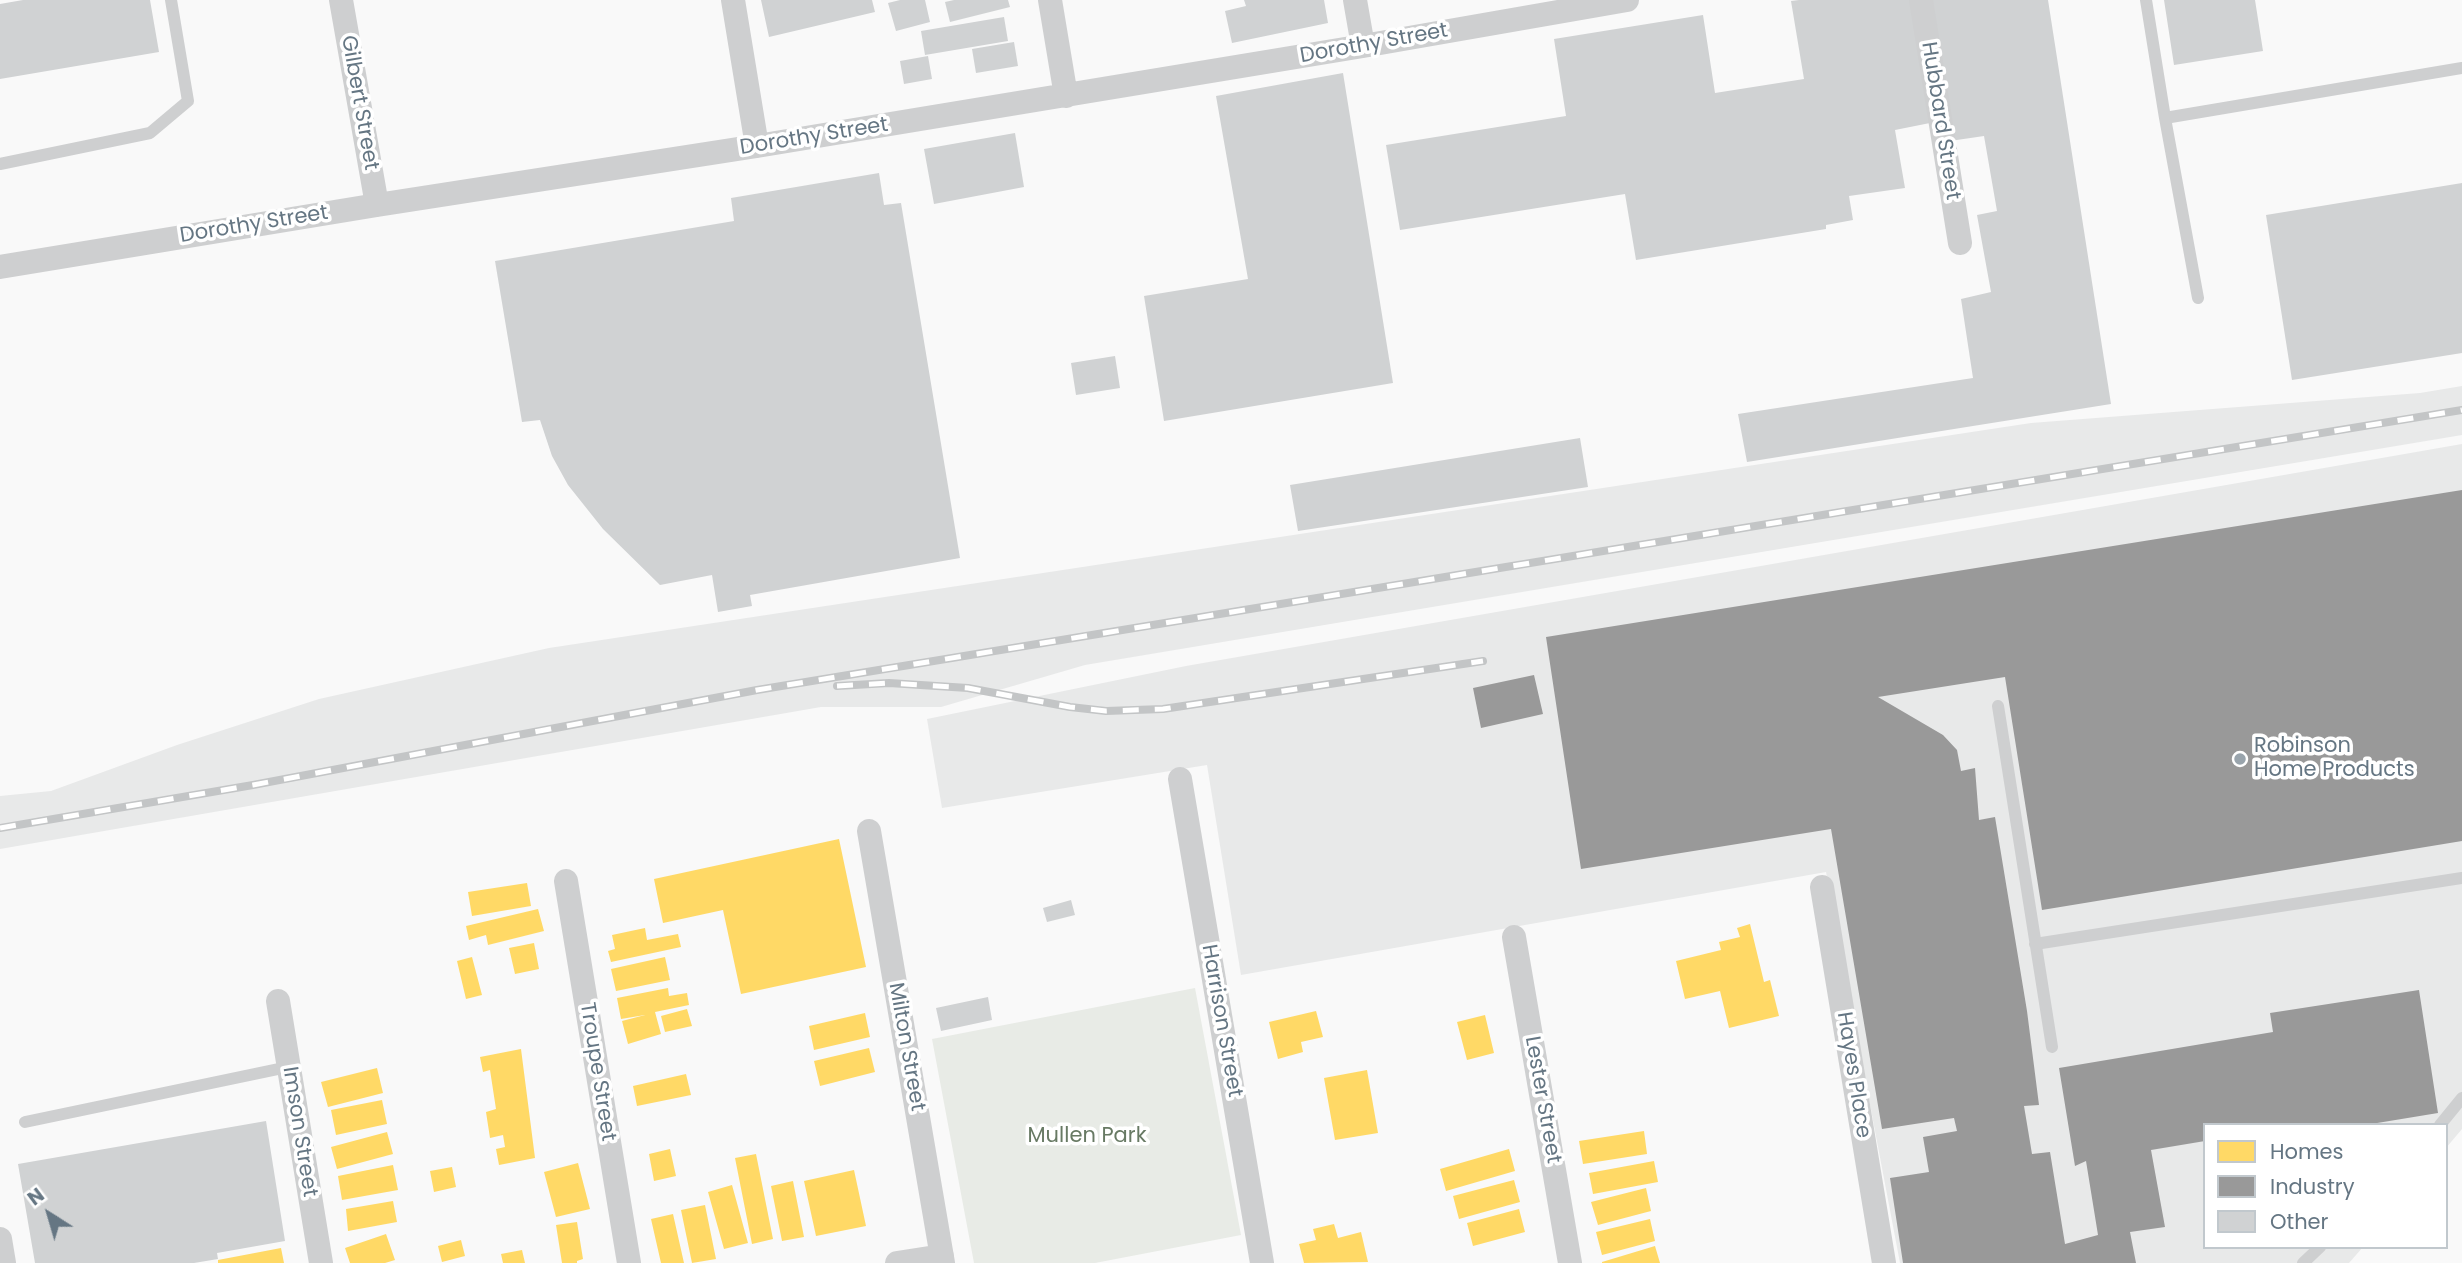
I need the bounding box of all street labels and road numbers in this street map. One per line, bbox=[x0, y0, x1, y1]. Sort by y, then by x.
street label: Dorothy Street bbox=[1298, 19, 1450, 69]
street label: Gilbert Street bbox=[335, 34, 383, 172]
street label: Hubbard Street bbox=[1915, 40, 1965, 202]
street label: Dorothy Street bbox=[738, 113, 890, 161]
street label: Dorothy Street bbox=[178, 201, 330, 249]
street label: Harrison Street bbox=[1195, 943, 1247, 1099]
street label: Milton Street bbox=[882, 981, 930, 1113]
street label: Troupe Street bbox=[574, 1001, 620, 1143]
street label: Hayes Place bbox=[1831, 1010, 1875, 1140]
street label: Lester Street bbox=[1518, 1034, 1566, 1166]
street label: Imson Street bbox=[276, 1065, 322, 1199]

